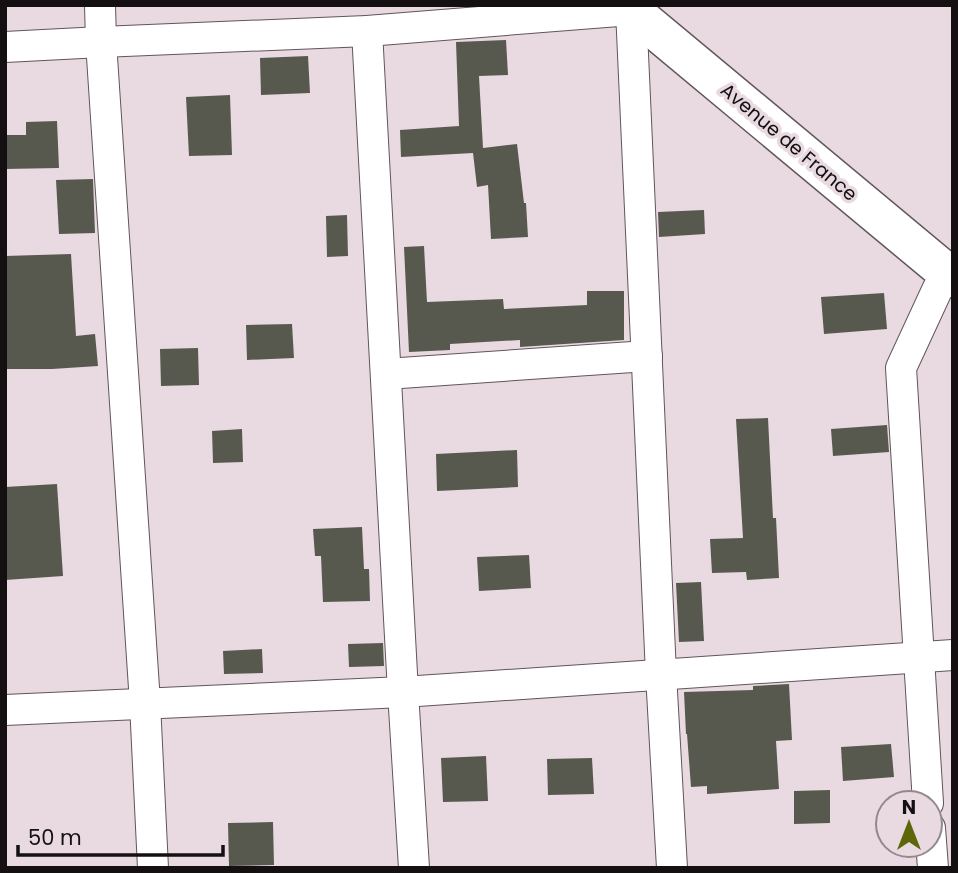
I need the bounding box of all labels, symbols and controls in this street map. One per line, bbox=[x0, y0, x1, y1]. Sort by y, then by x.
street label: Avenue de France bbox=[715, 77, 863, 207]
north arrow bbox=[874, 789, 944, 859]
text: N bbox=[902, 794, 916, 821]
scale bar bbox=[18, 814, 222, 858]
text: 50 m bbox=[28, 823, 82, 852]

